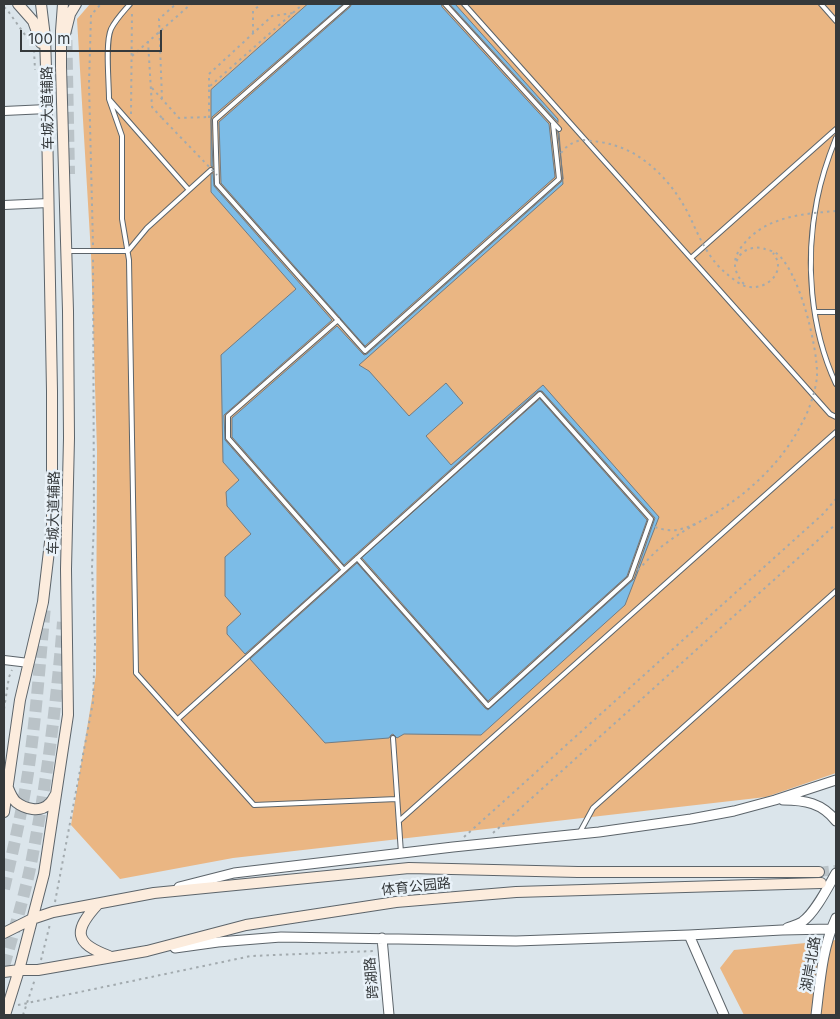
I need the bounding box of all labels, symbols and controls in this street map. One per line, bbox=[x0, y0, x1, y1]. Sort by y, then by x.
scale bar bbox=[22, 20, 165, 52]
text: 100 m bbox=[28, 29, 70, 48]
street label: 车城大道辅路 bbox=[39, 66, 57, 150]
street label: 车城大道辅路 bbox=[45, 471, 63, 555]
street label: 体育公园路 bbox=[380, 875, 452, 899]
street label: 湖岸北路 bbox=[798, 935, 824, 993]
street label: 跨湖路 bbox=[362, 956, 382, 1000]

